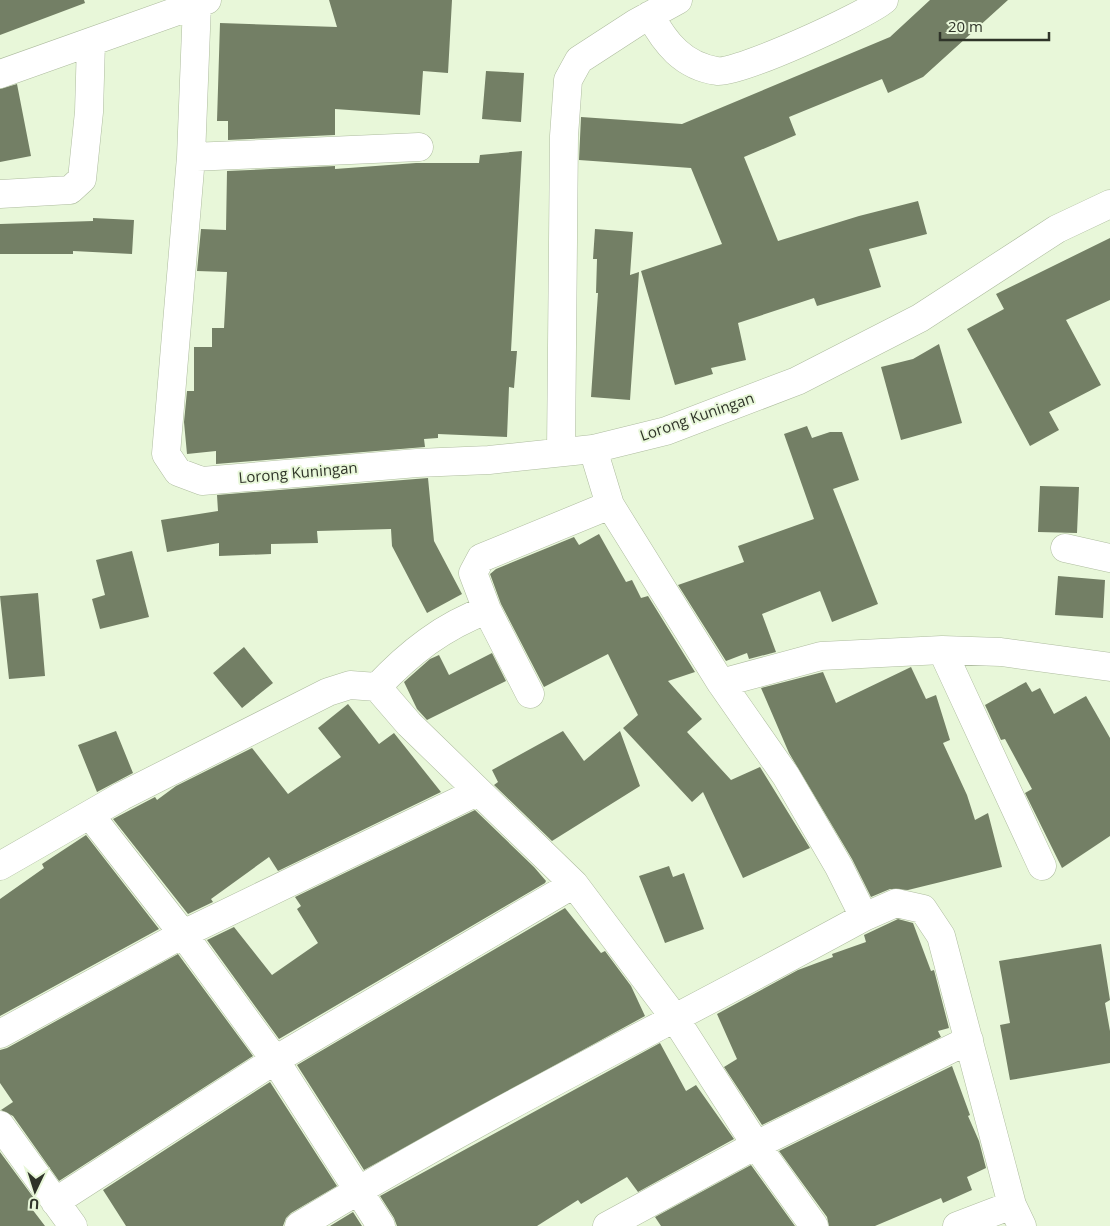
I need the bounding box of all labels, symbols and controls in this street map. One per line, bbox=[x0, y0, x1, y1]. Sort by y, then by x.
scale bar bbox=[940, 10, 1049, 42]
text: 20 m bbox=[948, 16, 983, 36]
street label: Lorong Kuningan bbox=[637, 387, 756, 445]
street label: Lorong Kuningan bbox=[238, 457, 358, 487]
north arrow bbox=[10, 1166, 60, 1216]
text: U bbox=[28, 1195, 40, 1214]

